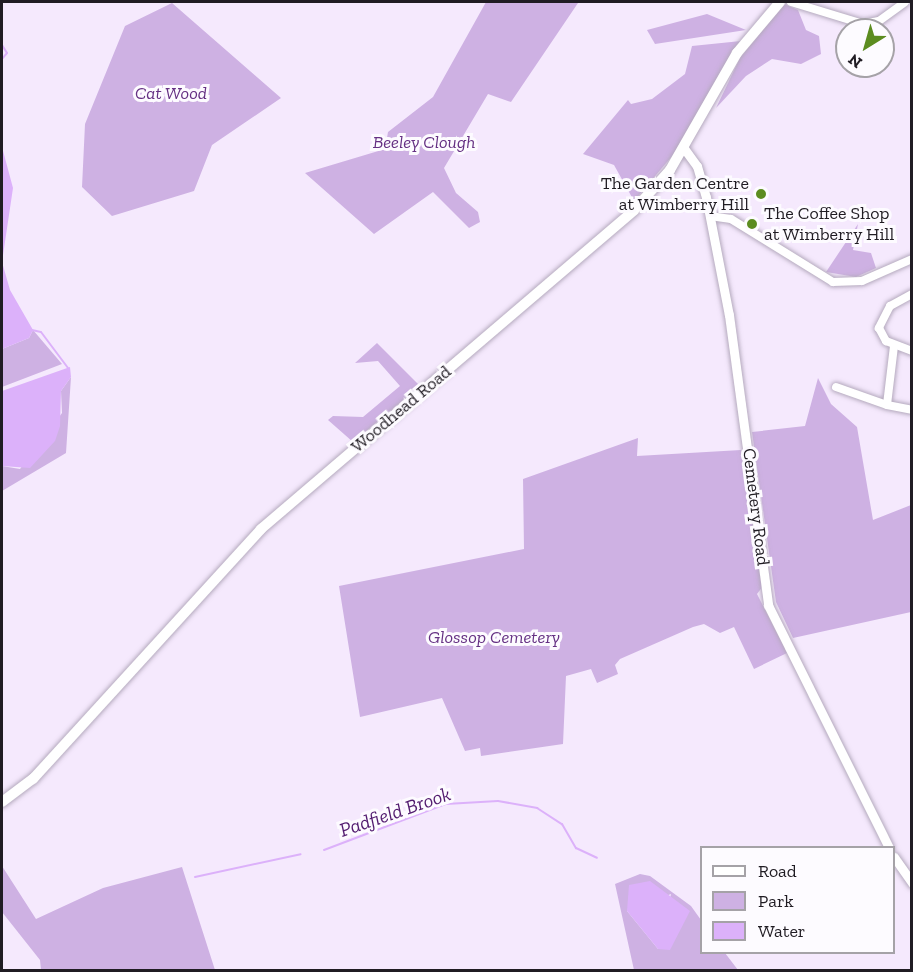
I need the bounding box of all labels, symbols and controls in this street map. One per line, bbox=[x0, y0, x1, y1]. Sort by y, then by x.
north arrow bbox=[835, 18, 895, 78]
text: N bbox=[844, 50, 866, 72]
park label: Cat Wood bbox=[135, 82, 207, 104]
park label: Beeley Clough bbox=[373, 131, 475, 153]
place label: The Garden Centre at Wimberry Hill bbox=[601, 173, 749, 216]
marker: The Garden Centre at Wimberry Hill bbox=[754, 187, 768, 201]
place label: The Coffee Shop at Wimberry Hill bbox=[764, 203, 895, 246]
marker: The Coffee Shop at Wimberry Hill bbox=[745, 217, 759, 231]
street label: Woodhead Road bbox=[346, 361, 456, 457]
street label: Cemetery Road bbox=[738, 447, 774, 567]
park label: Glossop Cemetery bbox=[428, 626, 560, 648]
water label: Padfield Brook bbox=[336, 782, 454, 842]
legend bbox=[700, 846, 895, 954]
text: Road bbox=[758, 860, 797, 882]
text: Park bbox=[758, 890, 794, 912]
text: Water bbox=[758, 920, 805, 942]

